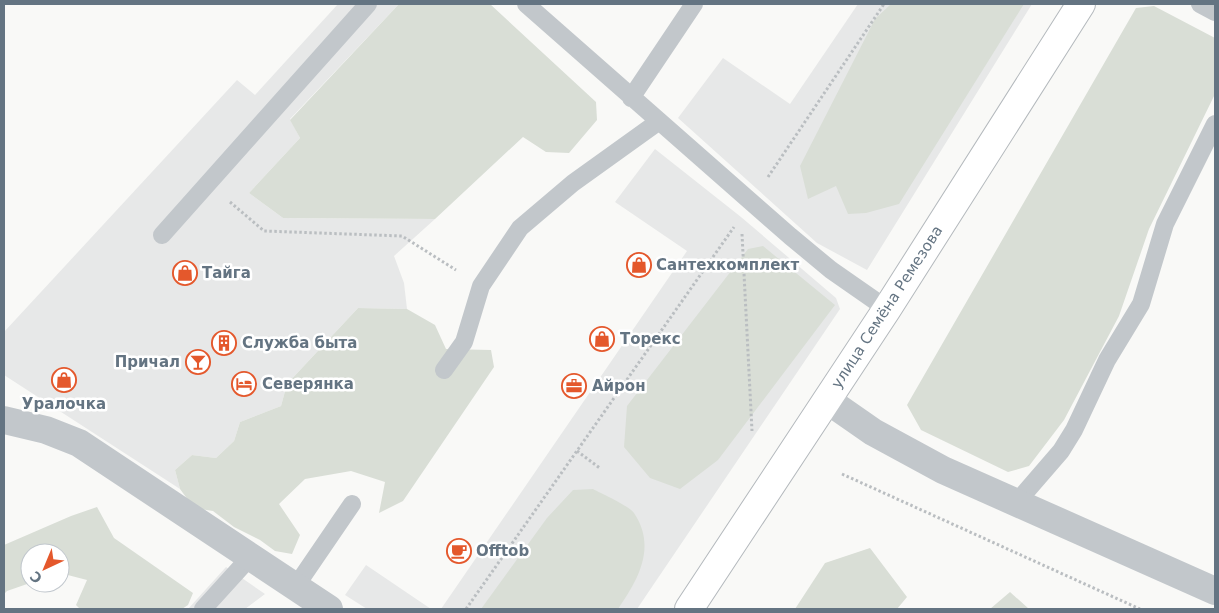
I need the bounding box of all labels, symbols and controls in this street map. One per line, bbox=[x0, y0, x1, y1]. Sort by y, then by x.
street label: улица Семёна Ремезова bbox=[828, 222, 946, 392]
shop icon: Сантехкомплект bbox=[626, 252, 652, 278]
place label: Сантехкомплект bbox=[656, 256, 799, 274]
shop icon: Тайга bbox=[172, 260, 198, 286]
place label: Тайга bbox=[202, 264, 251, 282]
shop icon: Торекс bbox=[589, 326, 615, 352]
building icon: Служба быта bbox=[211, 330, 237, 356]
place label: Торекс bbox=[620, 330, 681, 348]
place label: Служба быта bbox=[242, 334, 357, 352]
bar icon: Причал bbox=[185, 349, 211, 375]
place label: Причал bbox=[115, 353, 180, 371]
shop icon: Уралочка bbox=[51, 367, 77, 393]
hotel icon: Северянка bbox=[231, 371, 257, 397]
office icon: Айрон bbox=[561, 373, 587, 399]
place label: Северянка bbox=[262, 375, 354, 393]
place label: Айрон bbox=[592, 377, 646, 395]
place label: Уралочка bbox=[22, 395, 106, 413]
cafe icon: Offtob bbox=[446, 538, 472, 564]
place label: Offtob bbox=[476, 542, 529, 560]
north arrow bbox=[20, 543, 70, 593]
text: С bbox=[27, 568, 45, 587]

